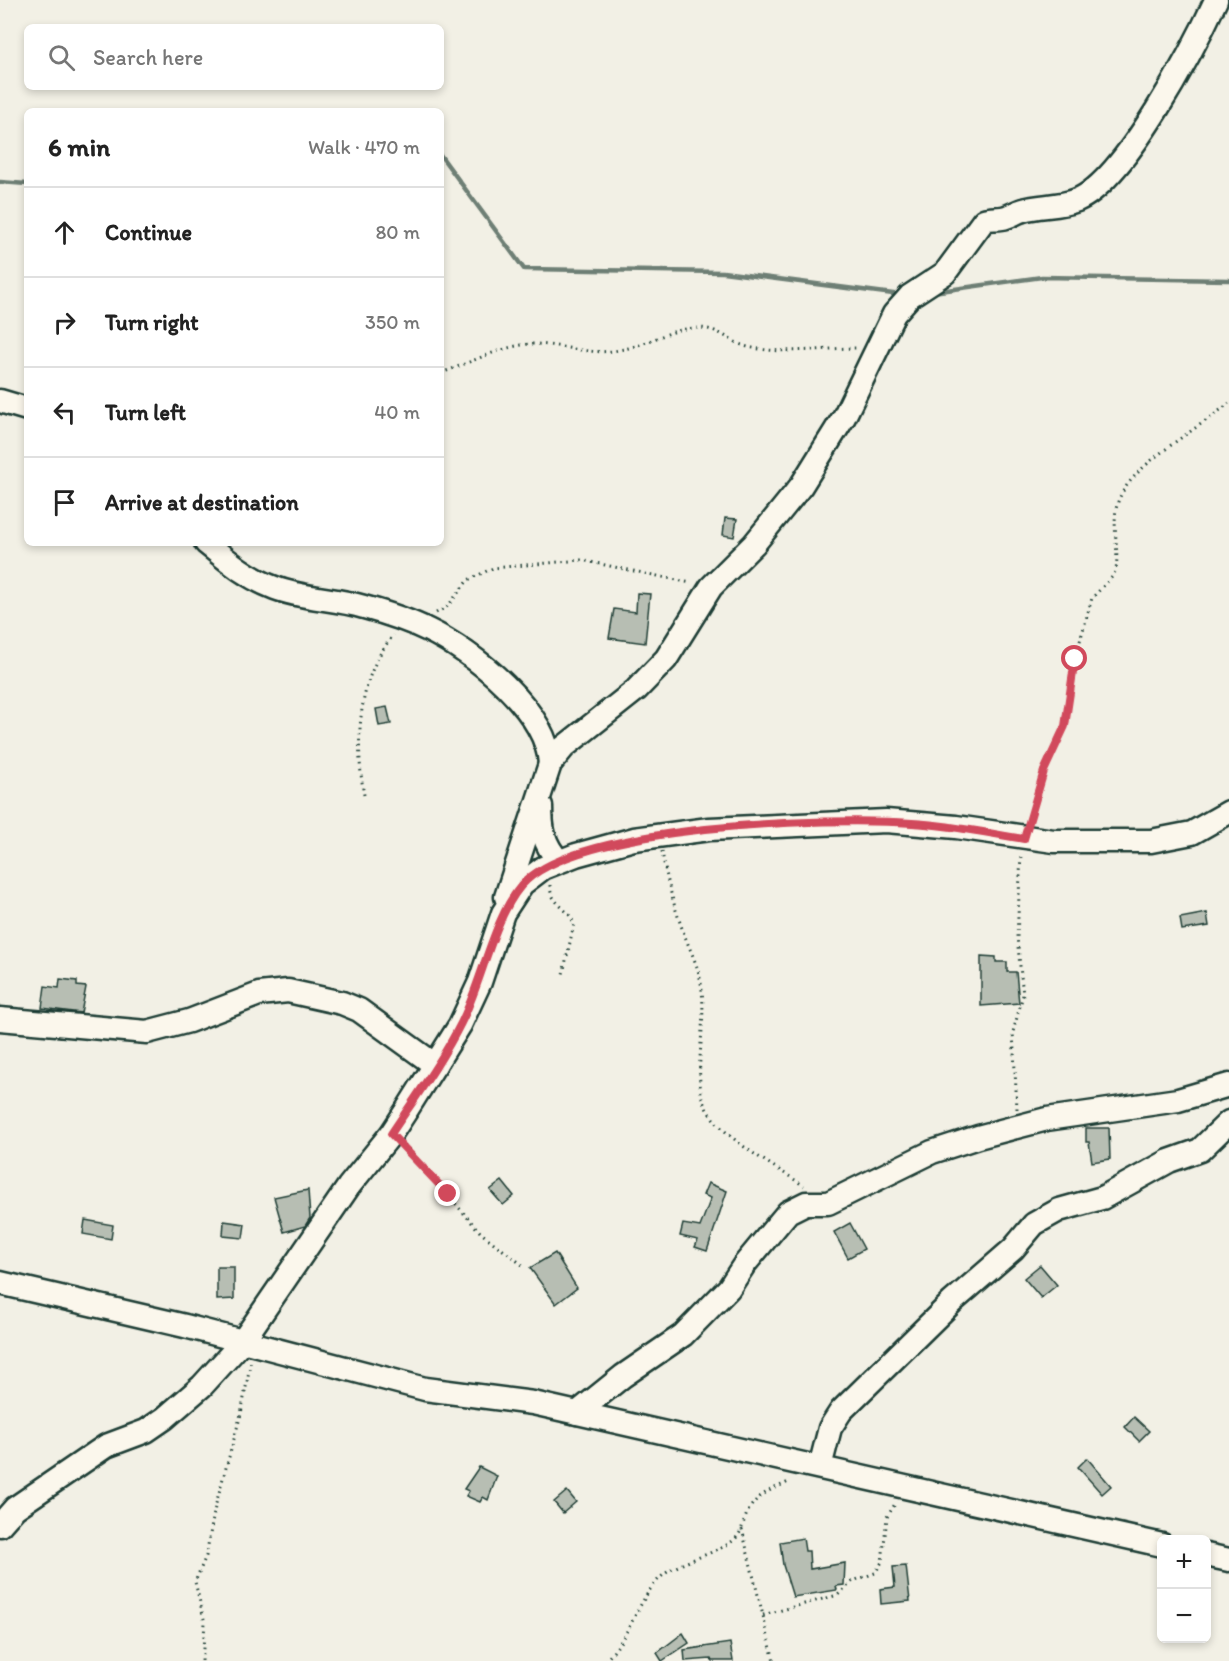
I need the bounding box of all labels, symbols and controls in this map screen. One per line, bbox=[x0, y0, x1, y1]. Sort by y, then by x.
search box bbox=[24, 24, 444, 90]
icon: search bbox=[45, 41, 78, 74]
text: Search here bbox=[93, 44, 203, 71]
text: 6 min bbox=[48, 131, 110, 163]
text: Walk · 470 m bbox=[308, 135, 420, 159]
icon: ahead bbox=[48, 216, 81, 249]
text: Continue bbox=[105, 219, 192, 246]
text: 80 m bbox=[375, 220, 420, 244]
icon: right bbox=[48, 306, 81, 339]
text: Turn right bbox=[105, 309, 199, 336]
text: 350 m bbox=[365, 310, 420, 334]
icon: left bbox=[48, 396, 81, 429]
text: Turn left bbox=[105, 399, 186, 426]
text: 40 m bbox=[374, 400, 420, 424]
icon: arrive bbox=[48, 486, 81, 519]
text: Arrive at destination bbox=[105, 489, 299, 516]
route start bbox=[1061, 645, 1087, 671]
route end bbox=[434, 1180, 460, 1206]
map controls bbox=[1157, 1535, 1211, 1643]
button: + bbox=[1157, 1535, 1211, 1589]
button: − bbox=[1157, 1589, 1211, 1643]

